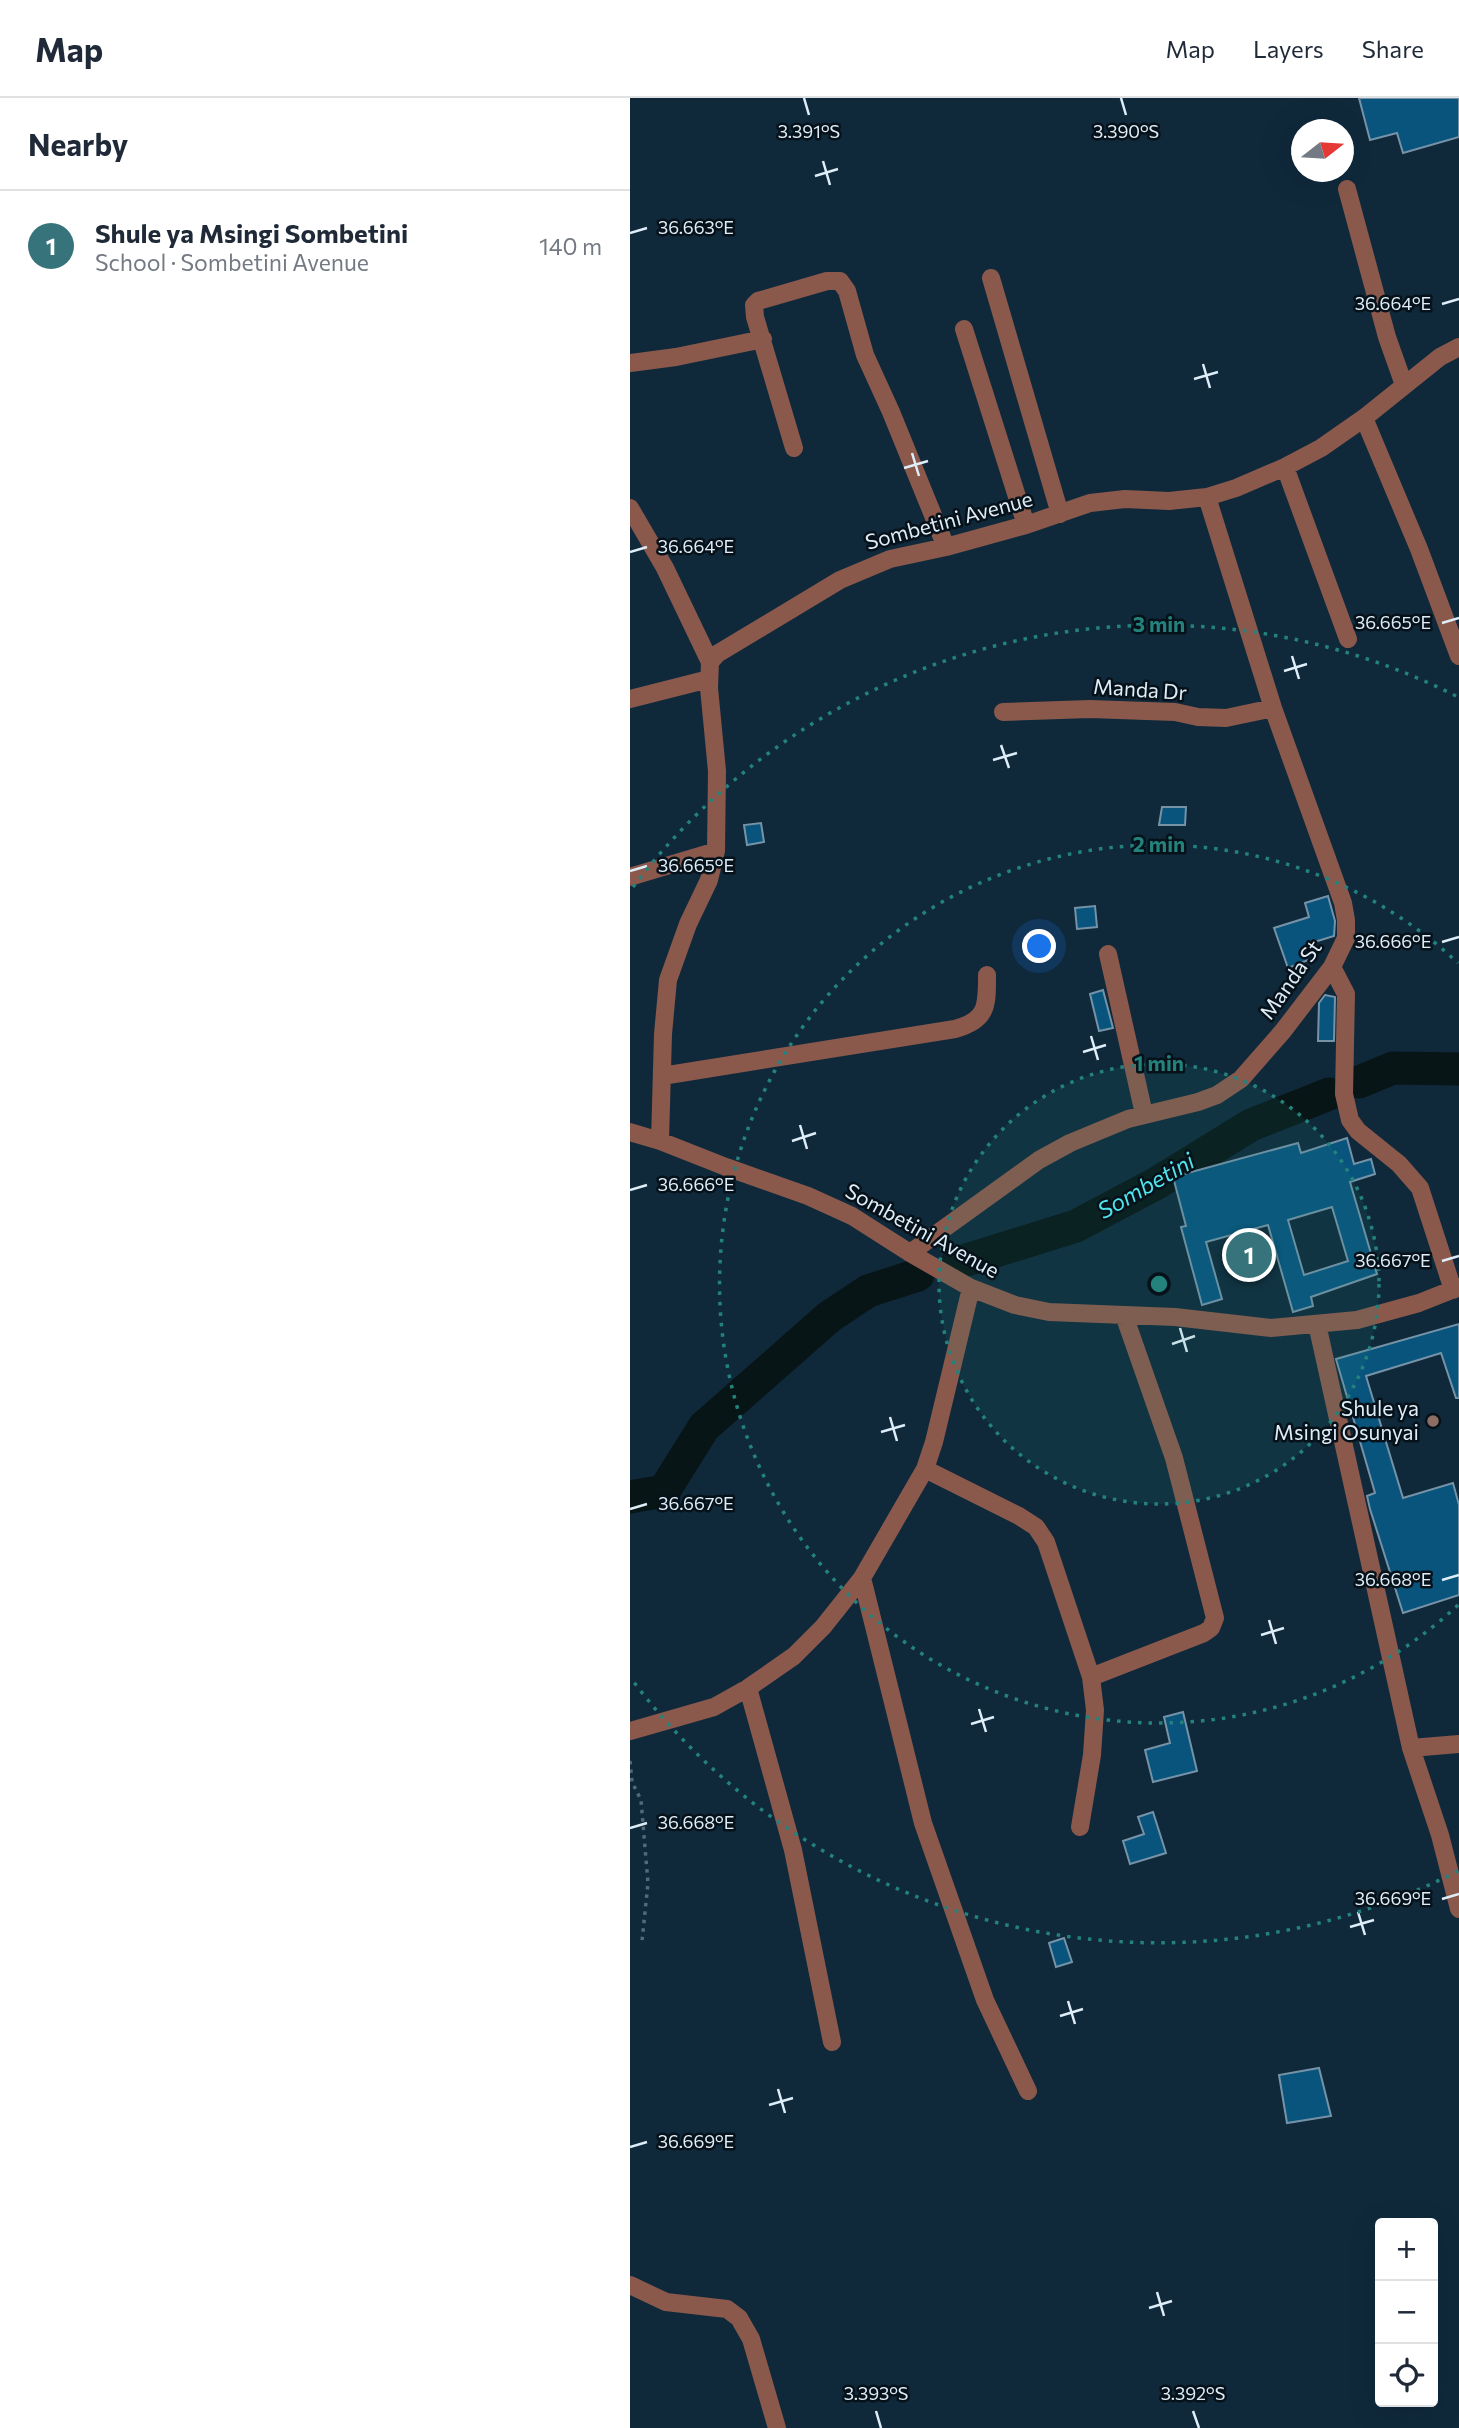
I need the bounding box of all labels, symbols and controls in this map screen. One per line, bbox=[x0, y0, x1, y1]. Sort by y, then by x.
text: Map bbox=[35, 28, 103, 69]
text: Map bbox=[1166, 34, 1215, 63]
text: Layers bbox=[1253, 34, 1324, 63]
text: Share bbox=[1362, 34, 1424, 63]
north arrow bbox=[1291, 119, 1354, 182]
text: 3.391°S bbox=[778, 120, 840, 142]
text: 3.390°S bbox=[1093, 120, 1159, 142]
text: Nearby bbox=[28, 125, 128, 162]
text: 36.663°E bbox=[658, 216, 734, 238]
text: Shule ya Msingi Sombetini bbox=[95, 217, 408, 248]
text: 1 bbox=[46, 232, 56, 260]
text: 140 m bbox=[539, 232, 602, 260]
text: School · Sombetini Avenue bbox=[95, 248, 369, 276]
text: 36.664°E bbox=[1355, 292, 1431, 314]
street label: Sombetini Avenue bbox=[862, 485, 1035, 554]
text: 36.664°E bbox=[658, 535, 734, 557]
text: 3 min bbox=[1133, 611, 1185, 636]
text: 36.665°E bbox=[1355, 611, 1431, 633]
street label: Manda Dr bbox=[1092, 673, 1188, 704]
text: 2 min bbox=[1133, 831, 1185, 856]
text: 36.665°E bbox=[658, 854, 734, 876]
your location bbox=[1022, 929, 1056, 963]
text: 36.666°E bbox=[1355, 930, 1431, 952]
street label: Manda St bbox=[1254, 935, 1326, 1023]
text: 1 min bbox=[1134, 1050, 1184, 1075]
water label: Sombetini bbox=[1092, 1146, 1200, 1224]
text: 36.666°E bbox=[658, 1173, 734, 1195]
street label: Sombetini Avenue bbox=[841, 1177, 1004, 1282]
pin: 1 bbox=[1226, 1229, 1272, 1281]
text: 36.667°E bbox=[1355, 1249, 1431, 1271]
centre of rings bbox=[1147, 1272, 1171, 1296]
place label: Shule ya Msingi Osunyai bbox=[1274, 1395, 1419, 1444]
marker: Shule ya Msingi Osunyai bbox=[1425, 1413, 1441, 1429]
text: 36.667°E bbox=[658, 1492, 734, 1514]
text: 36.668°E bbox=[1355, 1568, 1431, 1590]
text: 36.668°E bbox=[658, 1811, 734, 1833]
text: 36.669°E bbox=[1355, 1887, 1431, 1909]
text: 36.669°E bbox=[658, 2130, 734, 2152]
map controls bbox=[1375, 2218, 1438, 2407]
button: + bbox=[1375, 2218, 1438, 2281]
button: − bbox=[1375, 2281, 1438, 2344]
button: locate bbox=[1375, 2344, 1438, 2407]
text: 3.393°S bbox=[844, 2382, 908, 2404]
text: 3.392°S bbox=[1161, 2382, 1225, 2404]

